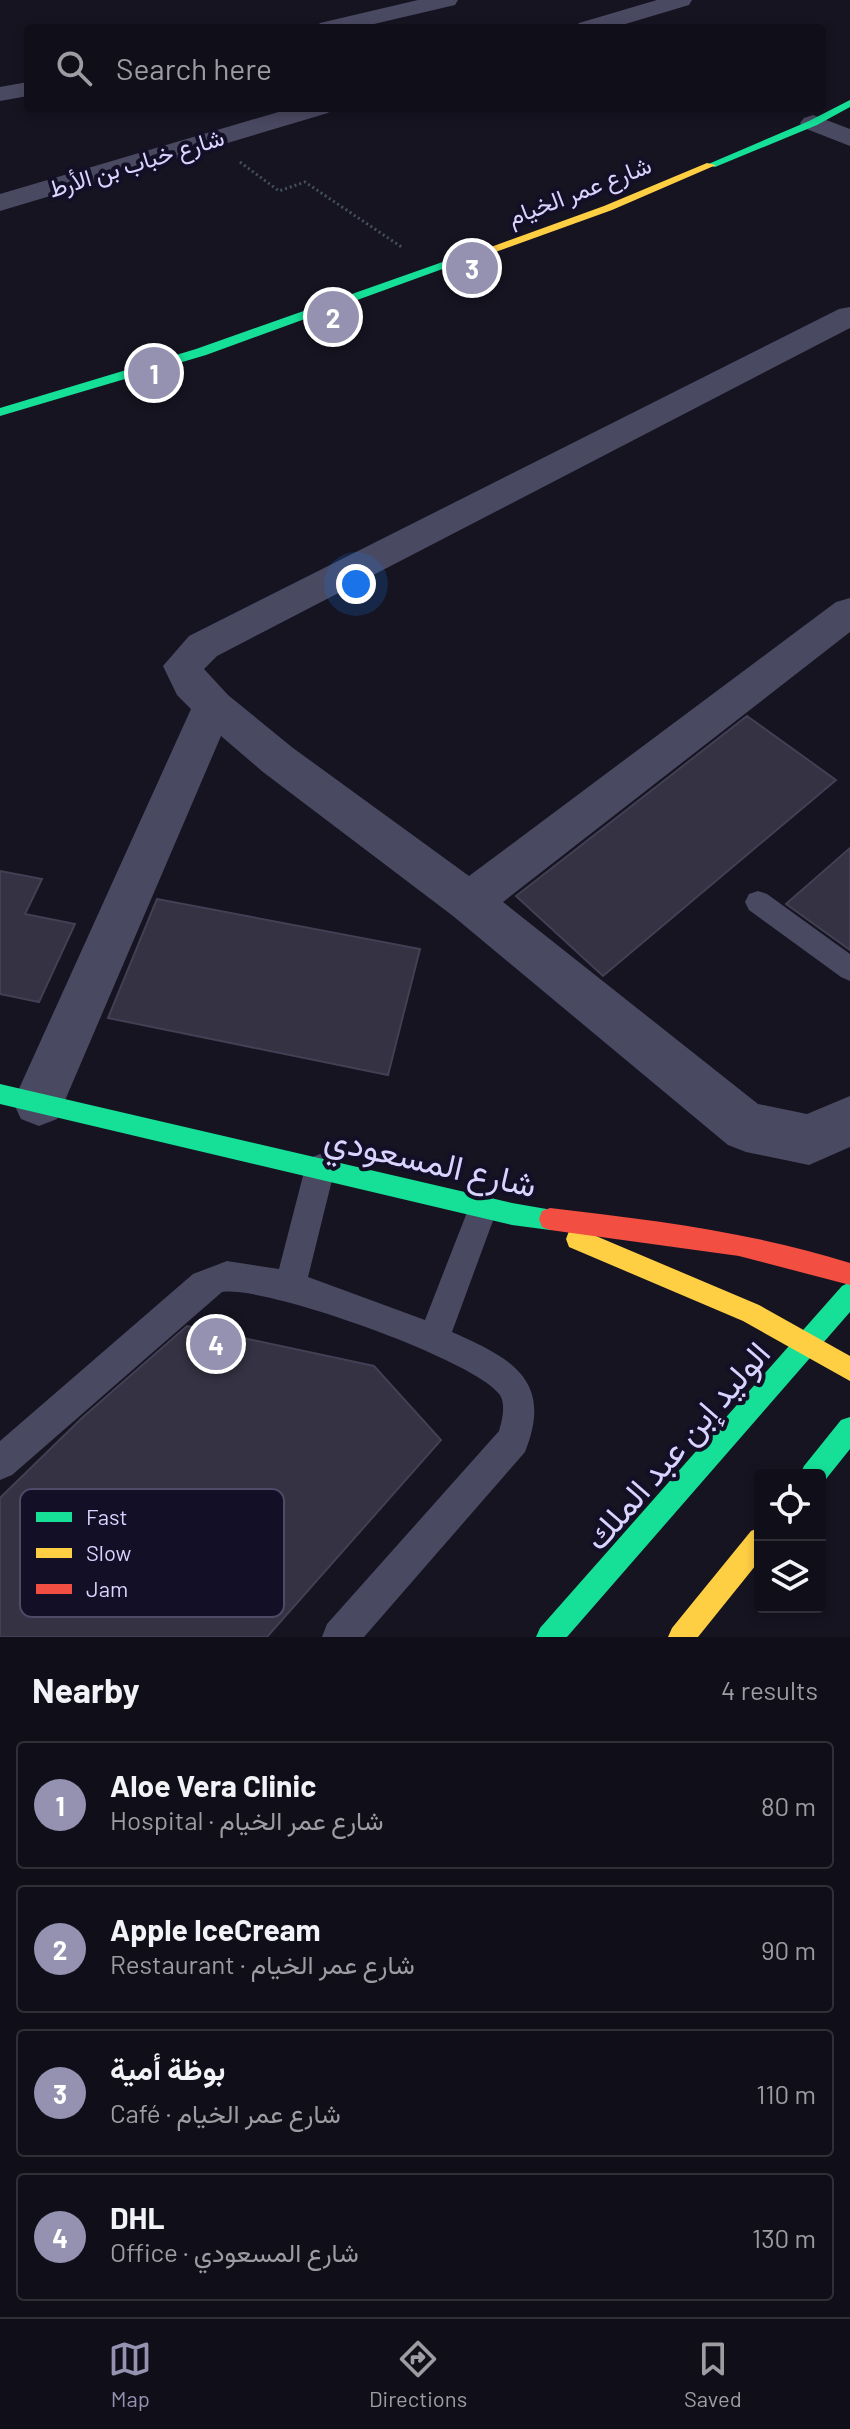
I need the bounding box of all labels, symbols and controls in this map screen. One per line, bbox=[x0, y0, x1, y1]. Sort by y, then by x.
search box bbox=[24, 24, 826, 112]
icon: search bbox=[52, 46, 96, 90]
text: Search here bbox=[116, 50, 272, 86]
street label: شارع خباب بن الأرط bbox=[45, 122, 228, 205]
street label: شارع عمر الخيام bbox=[503, 149, 656, 233]
pin: 3 bbox=[446, 238, 498, 298]
pin: 2 bbox=[307, 287, 359, 347]
pin: 1 bbox=[128, 343, 180, 403]
your location bbox=[336, 564, 376, 604]
street label: شارع المسعودي bbox=[319, 1116, 541, 1213]
pin: 4 bbox=[190, 1314, 242, 1374]
street label: الوليد إبن عبد الملك bbox=[574, 1333, 781, 1560]
map controls bbox=[754, 1469, 826, 1613]
button: locate bbox=[754, 1469, 826, 1541]
legend bbox=[20, 1489, 284, 1617]
text: Fast bbox=[86, 1503, 128, 1529]
text: Slow bbox=[86, 1539, 131, 1565]
button: layers bbox=[754, 1541, 826, 1613]
text: Jam bbox=[86, 1575, 128, 1601]
text: Nearby bbox=[32, 1669, 140, 1710]
text: 4 results bbox=[721, 1674, 818, 1705]
text: Aloe Vera Clinic bbox=[110, 1767, 316, 1803]
text: 1 bbox=[55, 1790, 65, 1821]
text: 80 m bbox=[761, 1790, 816, 1821]
text: Hospital · شارع عمر الخيام bbox=[110, 1804, 383, 1835]
text: Apple IceCream bbox=[110, 1911, 321, 1947]
text: 2 bbox=[53, 1934, 67, 1965]
text: 90 m bbox=[761, 1934, 816, 1965]
text: Restaurant · شارع عمر الخيام bbox=[110, 1948, 415, 1979]
text: بوظة أمية bbox=[110, 2050, 225, 2086]
text: 3 bbox=[53, 2078, 67, 2109]
text: 110 m bbox=[756, 2078, 816, 2109]
text: Café · شارع عمر الخيام bbox=[110, 2097, 341, 2128]
text: DHL bbox=[110, 2199, 165, 2235]
text: 4 bbox=[52, 2222, 68, 2253]
text: 130 m bbox=[752, 2222, 816, 2253]
text: Office · شارع المسعودي bbox=[110, 2236, 359, 2267]
tab: Map bbox=[108, 2337, 152, 2411]
tab: Directions bbox=[369, 2337, 467, 2411]
tab: Saved bbox=[684, 2337, 742, 2411]

